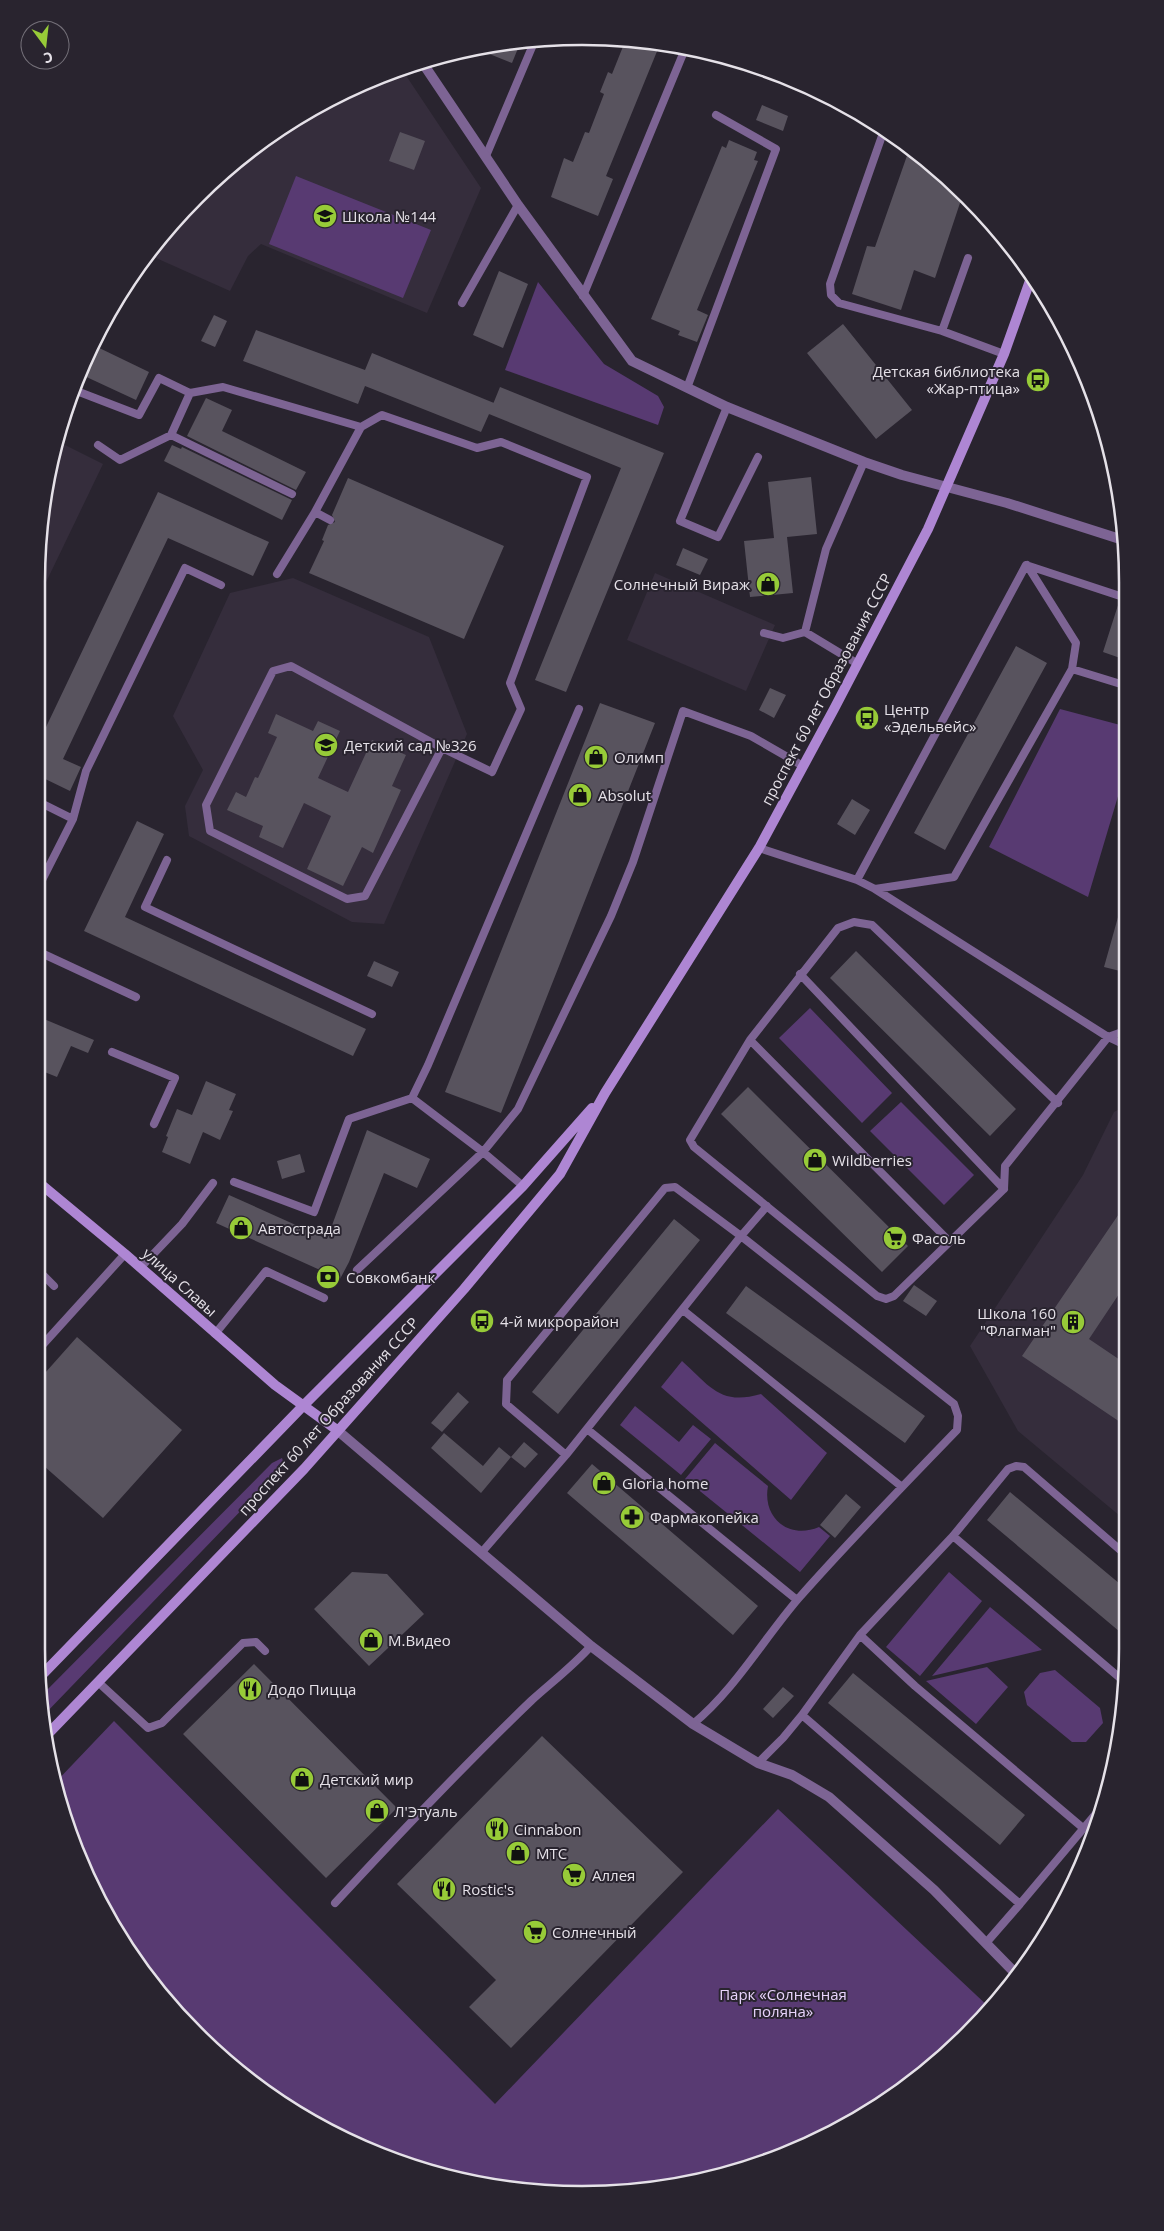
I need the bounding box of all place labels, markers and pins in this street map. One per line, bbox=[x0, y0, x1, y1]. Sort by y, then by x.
school or university icon: Школа №144 bbox=[312, 203, 338, 229]
place label: Школа №144 bbox=[342, 206, 436, 226]
place label: Детская библиотека «Жар-птица» bbox=[873, 361, 1020, 398]
bus stop icon: Детская библиотека «Жар-птица» bbox=[1025, 367, 1051, 393]
shop icon: Солнечный Вираж bbox=[755, 571, 781, 597]
place label: Солнечный Вираж bbox=[614, 574, 750, 594]
place label: Центр «Эдельвейс» bbox=[884, 699, 977, 736]
bus stop icon: Центр «Эдельвейс» bbox=[854, 705, 880, 731]
school or university icon: Детский сад №326 bbox=[313, 732, 339, 758]
place label: Детский сад №326 bbox=[344, 735, 477, 755]
shop icon: Олимп bbox=[583, 744, 609, 770]
place label: Олимп bbox=[614, 747, 664, 767]
shop icon: Absolut bbox=[567, 782, 593, 808]
place label: Absolut bbox=[598, 785, 651, 805]
shop icon: Wildberries bbox=[802, 1147, 828, 1173]
place label: Wildberries bbox=[832, 1150, 912, 1170]
shop icon: Автострада bbox=[228, 1215, 254, 1241]
place label: Автострада bbox=[258, 1218, 341, 1238]
supermarket icon: Фасоль bbox=[882, 1225, 908, 1251]
place label: Фасоль bbox=[912, 1228, 966, 1248]
bank icon: Совкомбанк bbox=[315, 1264, 341, 1290]
place label: Совкомбанк bbox=[346, 1267, 436, 1287]
place label: Школа 160 "Флагман" bbox=[977, 1303, 1056, 1340]
bus stop icon: 4-й микрорайон bbox=[469, 1308, 495, 1334]
building icon: Школа 160 "Флагман" bbox=[1060, 1309, 1086, 1335]
place label: 4-й микрорайон bbox=[500, 1311, 619, 1331]
shop icon: Gloria home bbox=[591, 1470, 617, 1496]
place label: Gloria home bbox=[622, 1473, 708, 1493]
pharmacy icon: Фармакопейка bbox=[619, 1504, 645, 1530]
place label: Фармакопейка bbox=[650, 1507, 759, 1527]
shop icon: М.Видео bbox=[358, 1627, 384, 1653]
place label: М.Видео bbox=[388, 1630, 451, 1650]
restaurant icon: Додо Пицца bbox=[237, 1676, 263, 1702]
place label: Додо Пицца bbox=[268, 1679, 356, 1699]
shop icon: Детский мир bbox=[289, 1766, 315, 1792]
place label: Детский мир bbox=[320, 1769, 413, 1789]
shop icon: Л'Этуаль bbox=[364, 1798, 390, 1824]
place label: Л'Этуаль bbox=[394, 1801, 458, 1821]
restaurant icon: Cinnabon bbox=[484, 1816, 510, 1842]
place label: Cinnabon bbox=[514, 1819, 581, 1839]
shop icon: МТС bbox=[505, 1840, 531, 1866]
place label: МТС bbox=[536, 1843, 567, 1863]
supermarket icon: Аллея bbox=[561, 1862, 587, 1888]
place label: Аллея bbox=[592, 1865, 635, 1885]
restaurant icon: Rostic's bbox=[431, 1876, 457, 1902]
place label: Rostic's bbox=[462, 1879, 514, 1899]
supermarket icon: Солнечный bbox=[522, 1919, 548, 1945]
place label: Солнечный bbox=[552, 1922, 637, 1942]

